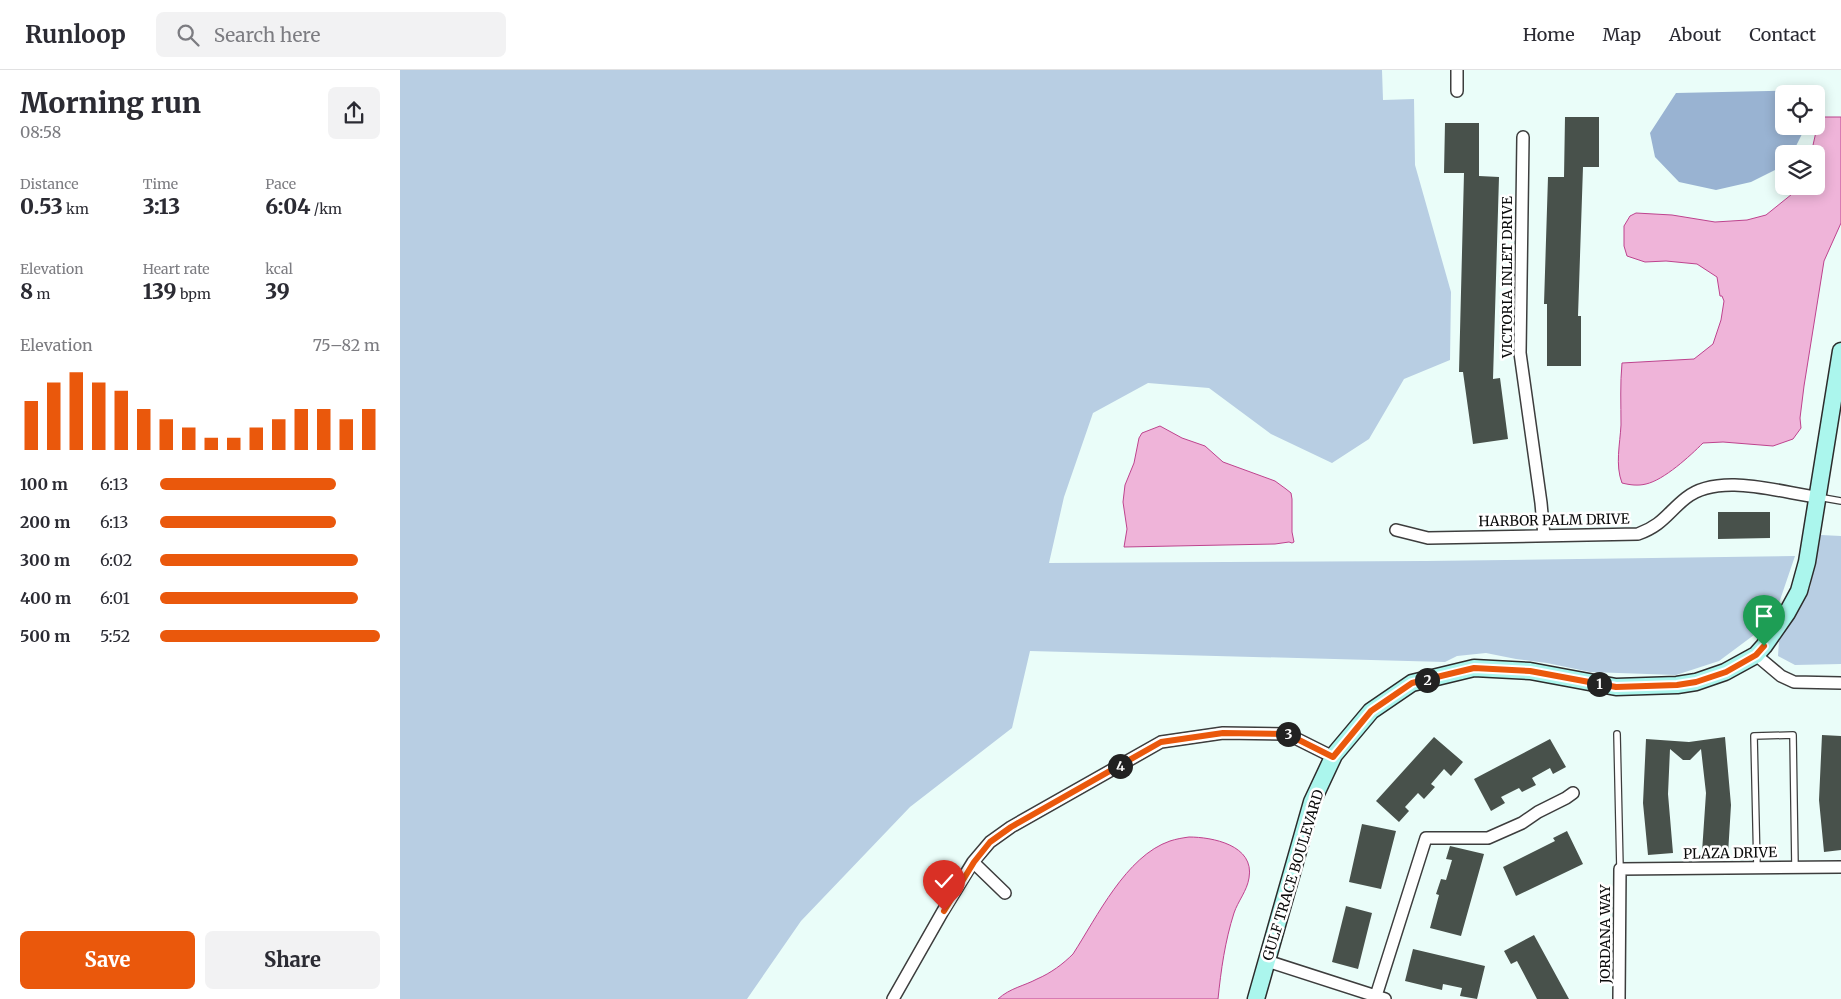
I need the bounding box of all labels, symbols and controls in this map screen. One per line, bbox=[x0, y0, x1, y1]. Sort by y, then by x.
search box bbox=[156, 12, 506, 57]
text: Runloop bbox=[25, 19, 126, 50]
icon: search bbox=[174, 21, 202, 49]
text: Search here bbox=[214, 23, 320, 47]
text: Home bbox=[1523, 23, 1575, 46]
text: Map bbox=[1603, 23, 1641, 46]
text: About bbox=[1669, 23, 1721, 46]
text: Contact bbox=[1749, 23, 1816, 46]
text: Morning run bbox=[20, 85, 201, 121]
map controls bbox=[1775, 85, 1825, 195]
button: locate bbox=[1775, 85, 1825, 135]
button: share bbox=[328, 87, 380, 139]
text: 08:58 bbox=[20, 122, 61, 142]
button: layers bbox=[1775, 145, 1825, 195]
text: Distance bbox=[20, 175, 79, 193]
text: Time bbox=[143, 175, 178, 193]
text: Pace bbox=[265, 175, 296, 193]
text: 0.53 bbox=[20, 193, 63, 220]
text: 3:13 bbox=[143, 193, 180, 220]
text: 6:04 bbox=[265, 193, 310, 220]
street label: VICTORIA INLET DRIVE bbox=[1498, 196, 1516, 359]
text: km bbox=[63, 200, 89, 218]
text: /km bbox=[310, 200, 342, 218]
text: Elevation bbox=[20, 260, 84, 278]
text: Heart rate bbox=[143, 260, 210, 278]
text: kcal bbox=[265, 260, 293, 278]
text: 8 bbox=[20, 278, 33, 305]
text: 139 bbox=[143, 278, 177, 305]
text: 39 bbox=[265, 278, 290, 305]
text: m bbox=[33, 285, 50, 303]
text: bpm bbox=[177, 285, 211, 303]
text: Elevation bbox=[20, 335, 93, 355]
text: 75–82 m bbox=[313, 335, 380, 355]
text: 100 m bbox=[20, 474, 68, 494]
text: 6:13 bbox=[100, 474, 128, 494]
street label: HARBOR PALM DRIVE bbox=[1478, 510, 1630, 530]
text: 200 m bbox=[20, 512, 70, 532]
text: 6:13 bbox=[100, 512, 128, 532]
text: 300 m bbox=[20, 550, 70, 570]
text: 6:02 bbox=[100, 550, 132, 570]
text: 400 m bbox=[20, 588, 71, 608]
text: 6:01 bbox=[100, 588, 130, 608]
pin bbox=[1743, 595, 1785, 646]
icon: arrive bbox=[1750, 602, 1778, 630]
text: 500 m bbox=[20, 626, 70, 646]
text: 5:52 bbox=[100, 626, 130, 646]
pin: 2 bbox=[1414, 668, 1440, 692]
text: 2 bbox=[1423, 671, 1432, 689]
pin: 1 bbox=[1586, 672, 1612, 696]
text: 1 bbox=[1596, 675, 1603, 693]
pin: 3 bbox=[1276, 722, 1300, 746]
text: 3 bbox=[1284, 725, 1293, 743]
pin: 4 bbox=[1108, 754, 1132, 778]
text: 4 bbox=[1116, 757, 1125, 775]
street label: GULF TRACE BOULEVARD bbox=[1258, 787, 1328, 963]
street label: PLAZA DRIVE bbox=[1683, 843, 1777, 863]
pin bbox=[923, 860, 965, 911]
icon: check bbox=[930, 867, 958, 895]
street label: JORDANA WAY bbox=[1596, 883, 1614, 985]
button: Save bbox=[20, 931, 195, 989]
button: Share bbox=[205, 931, 380, 989]

